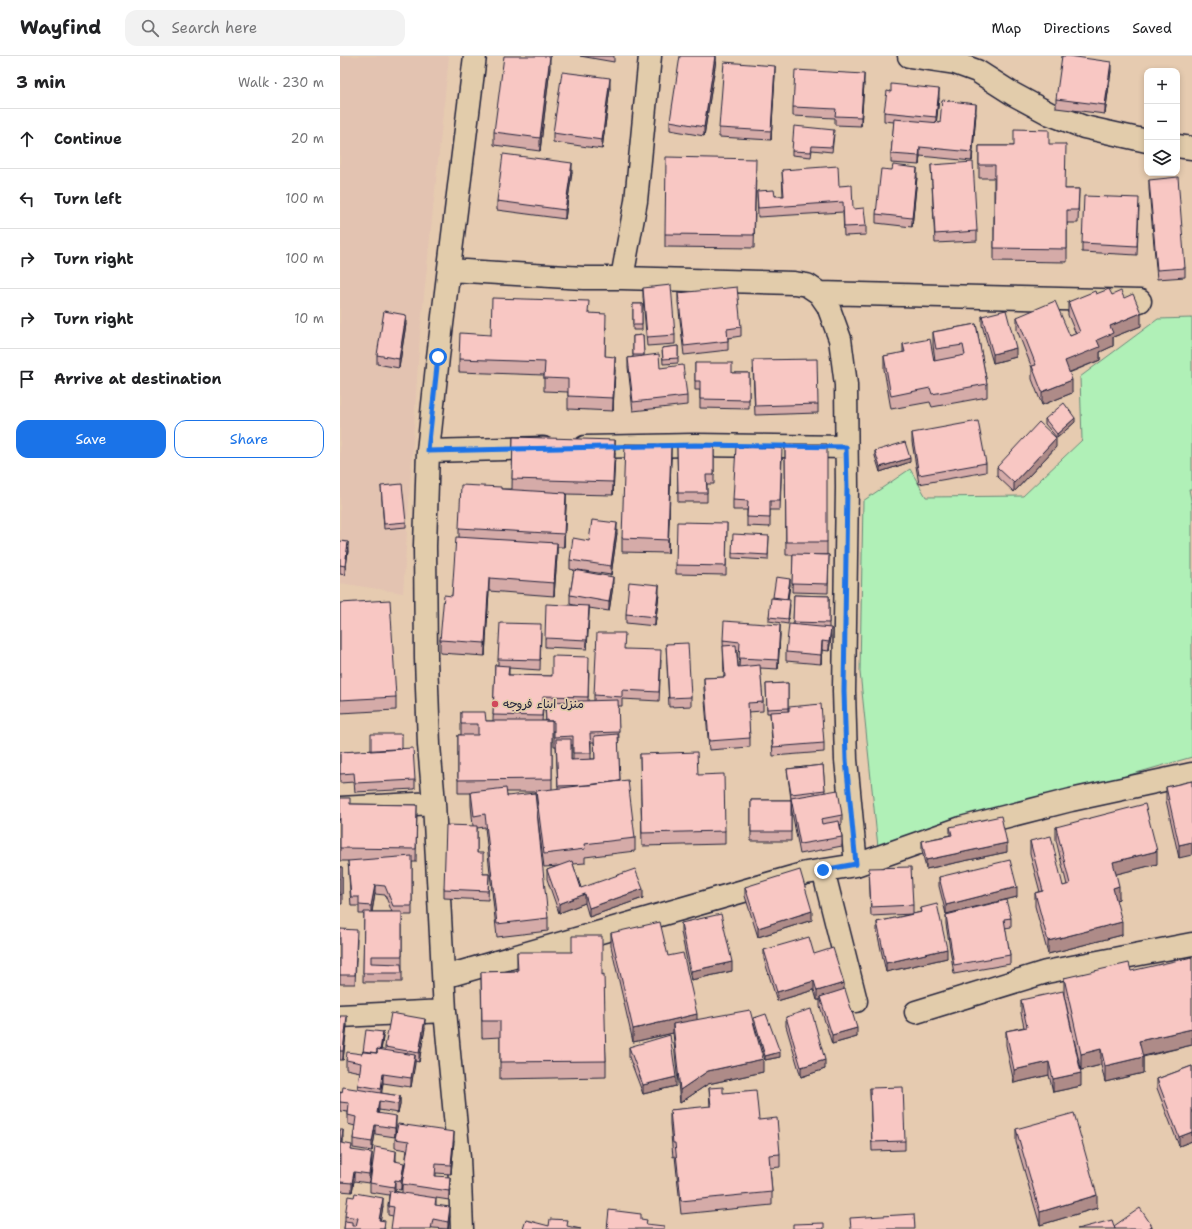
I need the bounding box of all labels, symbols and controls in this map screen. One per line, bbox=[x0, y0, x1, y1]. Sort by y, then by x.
search box bbox=[125, 10, 405, 46]
text: Wayfind bbox=[20, 15, 101, 40]
icon: search bbox=[139, 17, 161, 39]
text: Search here bbox=[171, 18, 257, 38]
text: Map bbox=[992, 19, 1022, 37]
text: Directions bbox=[1044, 19, 1110, 37]
text: Saved bbox=[1132, 19, 1172, 37]
map controls bbox=[1144, 68, 1180, 176]
button: + bbox=[1144, 68, 1180, 104]
text: 3 min bbox=[16, 71, 66, 93]
text: Walk · 230 m bbox=[238, 74, 324, 91]
button: − bbox=[1144, 104, 1180, 140]
icon: ahead bbox=[16, 128, 38, 150]
text: Continue bbox=[54, 129, 122, 149]
text: 20 m bbox=[291, 130, 324, 147]
button: layers bbox=[1144, 140, 1180, 176]
icon: left bbox=[16, 188, 38, 210]
text: Turn left bbox=[54, 189, 122, 209]
text: 100 m bbox=[285, 190, 324, 207]
icon: right bbox=[16, 248, 38, 270]
text: Turn right bbox=[54, 249, 134, 269]
text: 100 m bbox=[285, 250, 324, 267]
icon: right bbox=[16, 308, 38, 330]
text: Turn right bbox=[54, 309, 134, 329]
text: 10 m bbox=[294, 310, 324, 327]
route start bbox=[429, 348, 447, 366]
icon: arrive bbox=[16, 368, 38, 390]
text: Arrive at destination bbox=[54, 369, 222, 389]
button: Save bbox=[16, 420, 166, 458]
button: Share bbox=[174, 420, 324, 458]
place label: منزل ابناء فروجه bbox=[503, 696, 584, 712]
marker: منزل ابناء فروجه bbox=[490, 699, 500, 709]
route end bbox=[814, 861, 832, 879]

